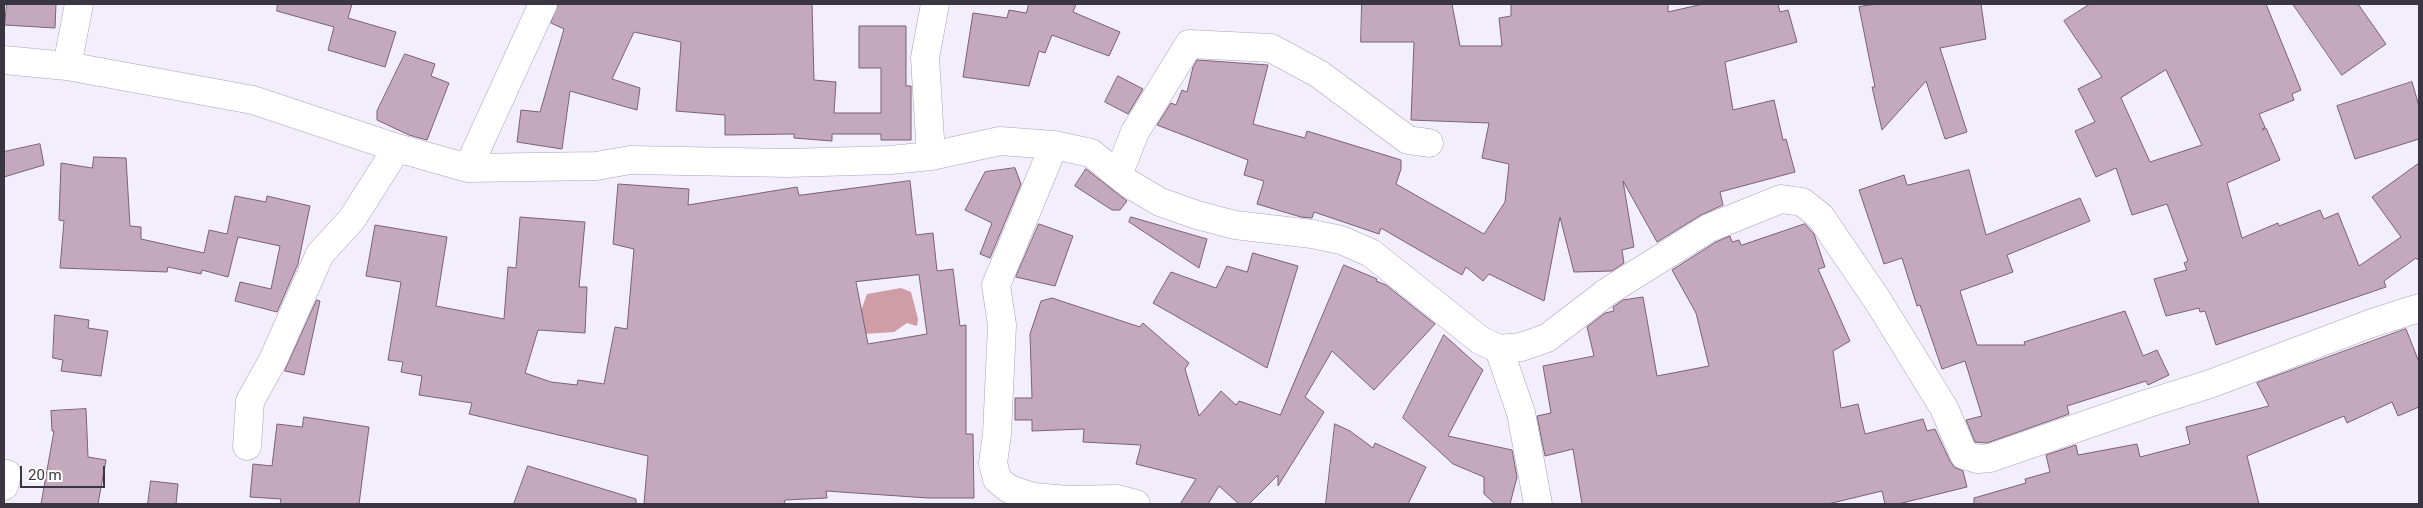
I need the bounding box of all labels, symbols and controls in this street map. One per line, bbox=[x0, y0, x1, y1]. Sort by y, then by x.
scale bar bbox=[22, 456, 108, 488]
text: 20 m bbox=[28, 466, 62, 484]

